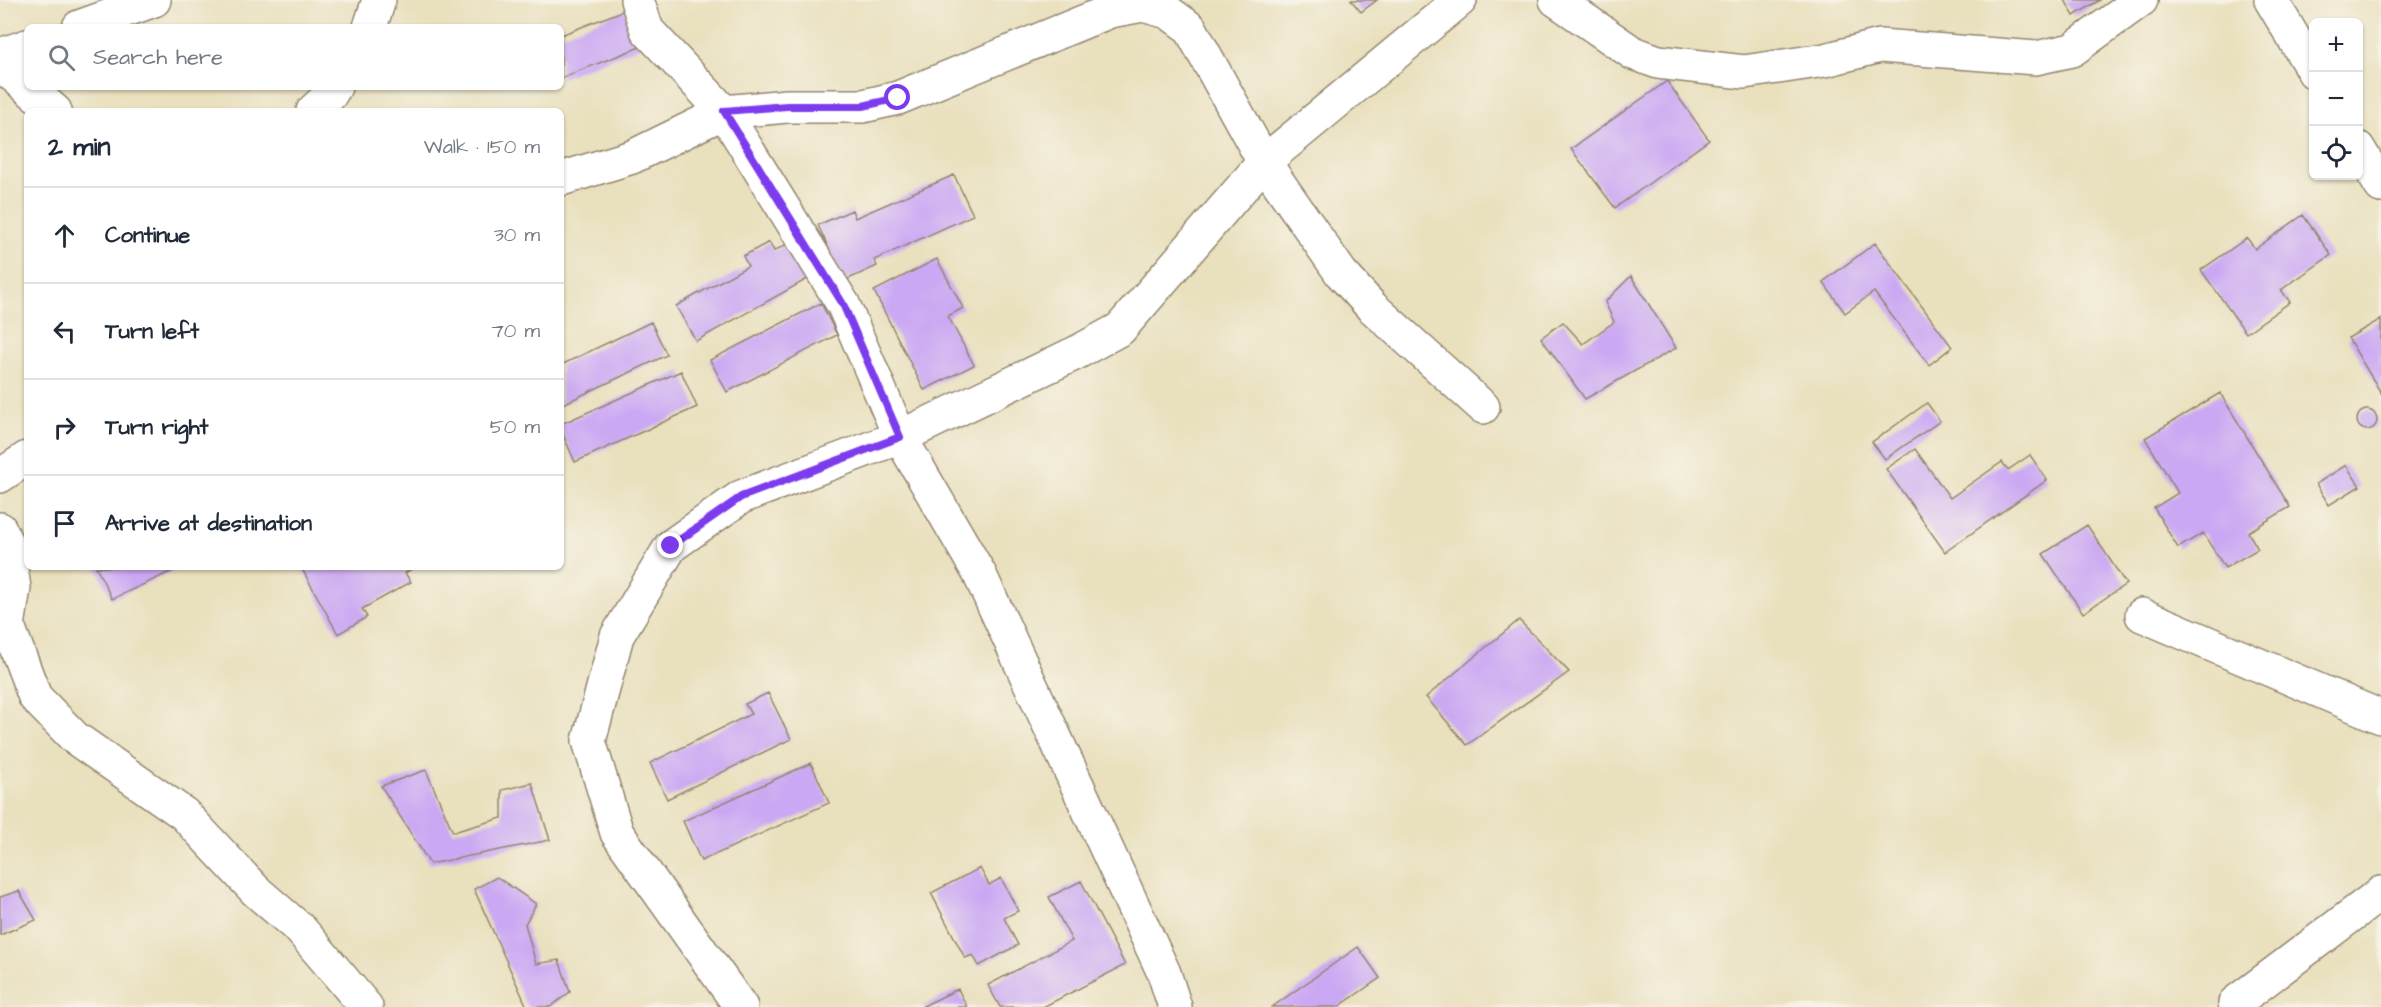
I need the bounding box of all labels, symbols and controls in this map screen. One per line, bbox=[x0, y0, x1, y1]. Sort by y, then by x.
map controls bbox=[2309, 18, 2363, 180]
button: + bbox=[2309, 18, 2363, 72]
search box bbox=[24, 24, 564, 90]
icon: search bbox=[45, 41, 78, 74]
text: Search here bbox=[93, 42, 223, 73]
button: − bbox=[2309, 72, 2363, 126]
route start bbox=[884, 84, 910, 110]
button: locate bbox=[2309, 126, 2363, 180]
text: 2 min bbox=[48, 129, 110, 165]
text: Walk · 150 m bbox=[424, 133, 540, 161]
icon: ahead bbox=[48, 219, 81, 252]
text: Continue bbox=[105, 220, 190, 251]
text: 30 m bbox=[494, 221, 540, 249]
icon: left bbox=[48, 315, 81, 348]
text: Turn left bbox=[105, 316, 199, 347]
text: 70 m bbox=[492, 317, 540, 345]
icon: right bbox=[48, 411, 81, 444]
text: Turn right bbox=[105, 412, 208, 443]
text: 50 m bbox=[490, 413, 540, 441]
icon: arrive bbox=[48, 507, 81, 540]
text: Arrive at destination bbox=[105, 508, 312, 539]
route end bbox=[657, 532, 683, 558]

